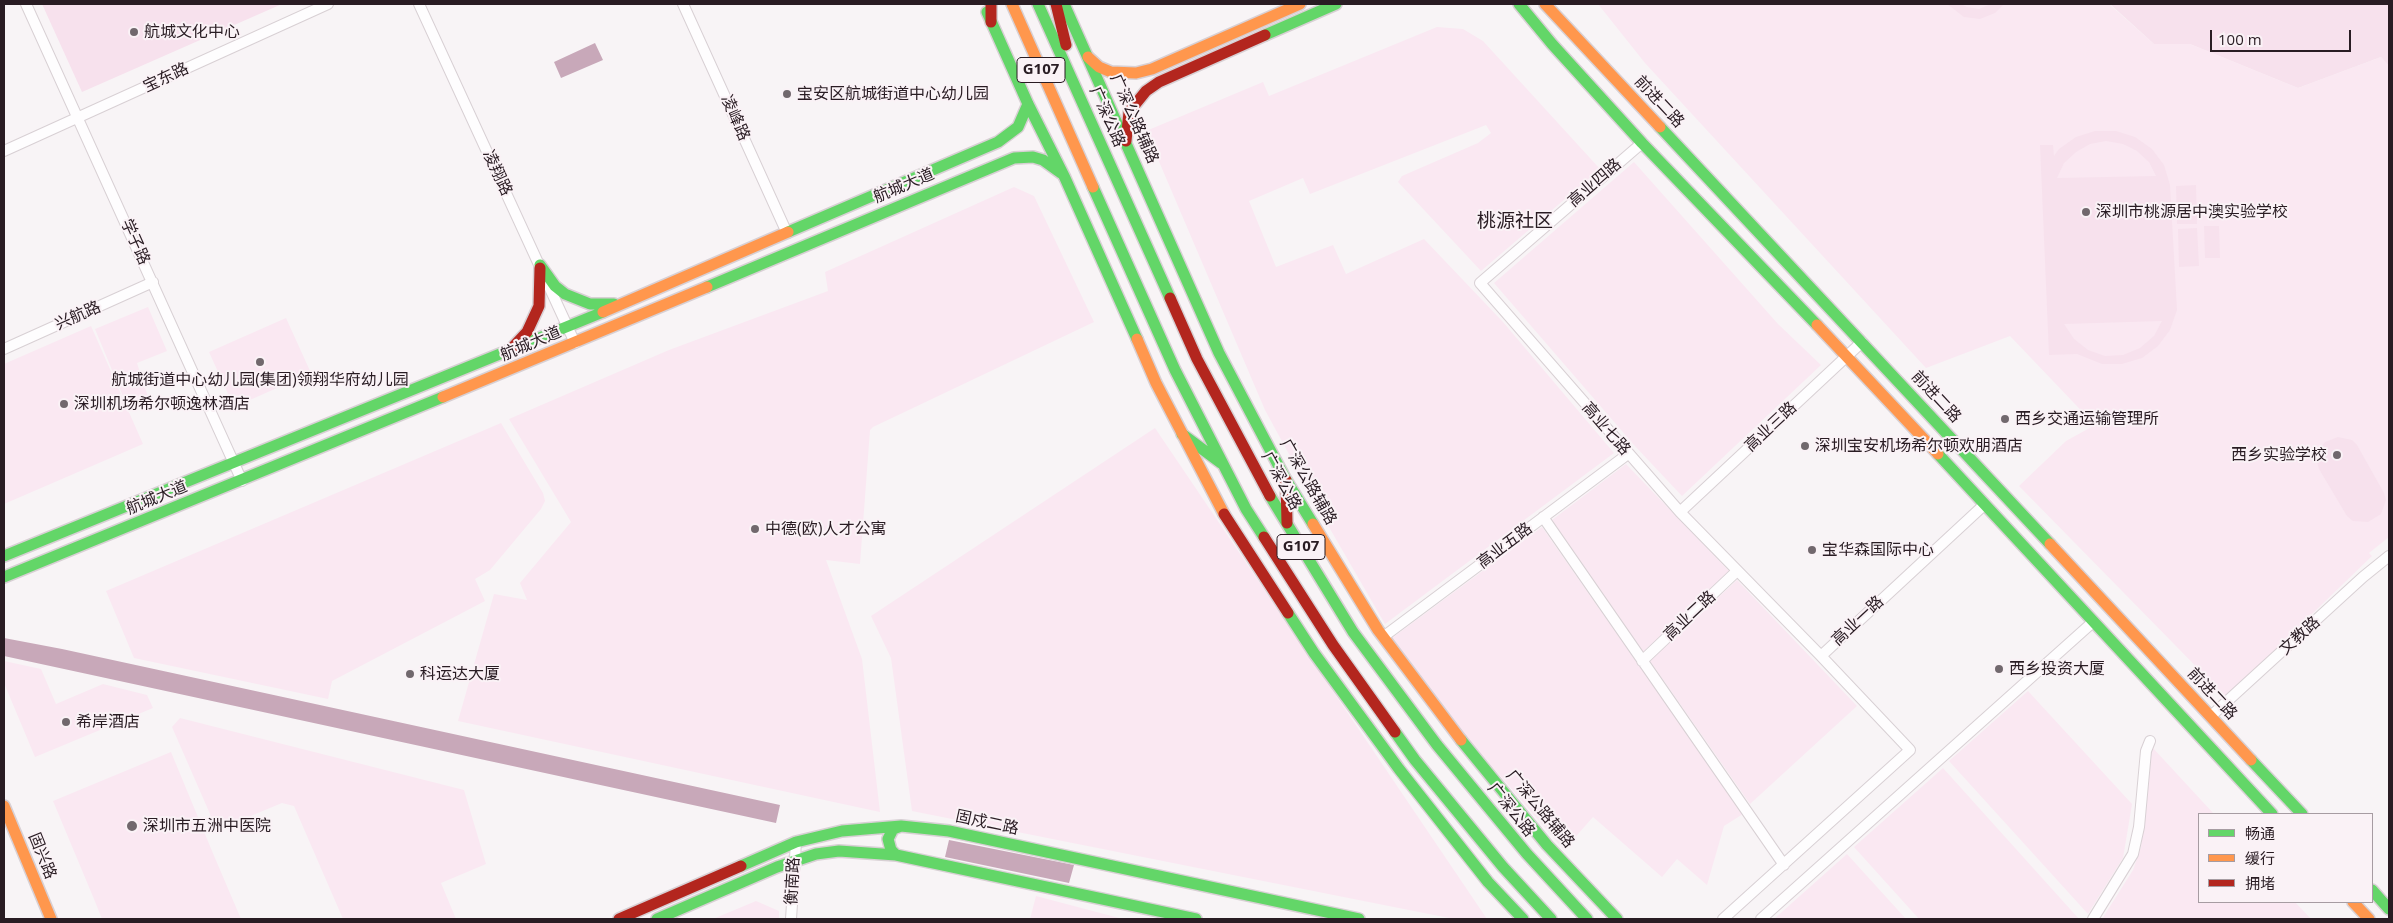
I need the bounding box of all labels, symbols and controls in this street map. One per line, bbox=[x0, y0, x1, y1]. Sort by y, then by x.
scale bar bbox=[2213, 20, 2354, 52]
place label: 航城文化中心 bbox=[144, 22, 240, 42]
marker: 航城文化中心 bbox=[128, 26, 140, 38]
text: 100 m bbox=[2218, 29, 2262, 49]
road number: G107 bbox=[1017, 58, 1065, 82]
street label: 宝东路 bbox=[140, 59, 192, 97]
street label: 广深公路辅路 bbox=[1106, 71, 1162, 167]
street label: 前进二路 bbox=[1630, 72, 1688, 132]
place label: 宝安区航城街道中心幼儿园 bbox=[797, 84, 989, 104]
street label: 广深公路 bbox=[1085, 84, 1129, 150]
marker: 宝安区航城街道中心幼儿园 bbox=[781, 88, 793, 100]
street label: 凌峰路 bbox=[716, 92, 754, 144]
street label: 凌翔路 bbox=[478, 147, 516, 199]
street label: 高业四路 bbox=[1565, 155, 1625, 211]
street label: 航城大道 bbox=[871, 165, 937, 207]
place label: 深圳市桃源居中澳实验学校 bbox=[2096, 202, 2288, 222]
marker: 深圳市桃源居中澳实验学校 bbox=[2080, 206, 2092, 218]
district label: 桃源社区 bbox=[1477, 211, 1553, 233]
street label: 学子路 bbox=[116, 216, 154, 268]
street label: 兴航路 bbox=[52, 297, 104, 335]
street label: 航城大道 bbox=[498, 323, 564, 365]
marker: 航城街道中心幼儿园(集团)领翔华府幼儿园 bbox=[254, 356, 266, 368]
street label: 前进二路 bbox=[1907, 367, 1965, 427]
place label: 航城街道中心幼儿园(集团)领翔华府幼儿园 bbox=[111, 370, 409, 390]
place label: 深圳机场希尔顿逸林酒店 bbox=[74, 394, 250, 414]
marker: 深圳机场希尔顿逸林酒店 bbox=[58, 398, 70, 410]
street label: 高业三路 bbox=[1741, 398, 1801, 456]
street label: 高业七路 bbox=[1578, 399, 1634, 459]
place label: 西乡交通运输管理所 bbox=[2015, 409, 2159, 429]
marker: 西乡交通运输管理所 bbox=[1999, 413, 2011, 425]
street label: 广深公路辅路 bbox=[1276, 436, 1340, 528]
place label: 深圳宝安机场希尔顿欢朋酒店 bbox=[1815, 436, 2023, 456]
marker: 深圳宝安机场希尔顿欢朋酒店 bbox=[1799, 440, 1811, 452]
place label: 西乡实验学校 bbox=[2231, 445, 2327, 465]
street label: 广深公路 bbox=[1257, 448, 1305, 514]
marker: 西乡实验学校 bbox=[2331, 449, 2343, 461]
street label: 航城大道 bbox=[124, 477, 190, 519]
place label: 中德(欧)人才公寓 bbox=[765, 519, 886, 539]
street label: 高业五路 bbox=[1474, 519, 1536, 573]
marker: 中德(欧)人才公寓 bbox=[749, 523, 761, 535]
road number: G107 bbox=[1277, 534, 1325, 560]
place label: 宝华森国际中心 bbox=[1822, 540, 1934, 560]
marker: 宝华森国际中心 bbox=[1806, 544, 1818, 556]
street label: 高业二路 bbox=[1660, 587, 1720, 645]
street label: 高业一路 bbox=[1828, 592, 1888, 650]
street label: 文教路 bbox=[2276, 613, 2324, 659]
place label: 西乡投资大厦 bbox=[2009, 659, 2105, 679]
marker: 西乡投资大厦 bbox=[1993, 663, 2005, 675]
place label: 科运达大厦 bbox=[420, 664, 500, 684]
street label: 前进二路 bbox=[2183, 664, 2241, 724]
marker: 科运达大厦 bbox=[404, 668, 416, 680]
place label: 希岸酒店 bbox=[76, 712, 140, 732]
marker: 希岸酒店 bbox=[60, 716, 72, 728]
street label: 广深公路辅路 bbox=[1502, 766, 1578, 852]
street label: 广深公路 bbox=[1483, 779, 1539, 841]
street label: 固戍二路 bbox=[954, 807, 1020, 839]
legend bbox=[2198, 813, 2373, 903]
place label: 深圳市五洲中医院 bbox=[143, 816, 271, 836]
marker: 深圳市五洲中医院 bbox=[125, 819, 139, 833]
text: 畅通 bbox=[2245, 823, 2275, 843]
street label: 固兴路 bbox=[24, 830, 60, 882]
text: 缓行 bbox=[2245, 848, 2275, 868]
street label: 衡南路 bbox=[782, 857, 804, 905]
text: 拥堵 bbox=[2245, 873, 2275, 893]

